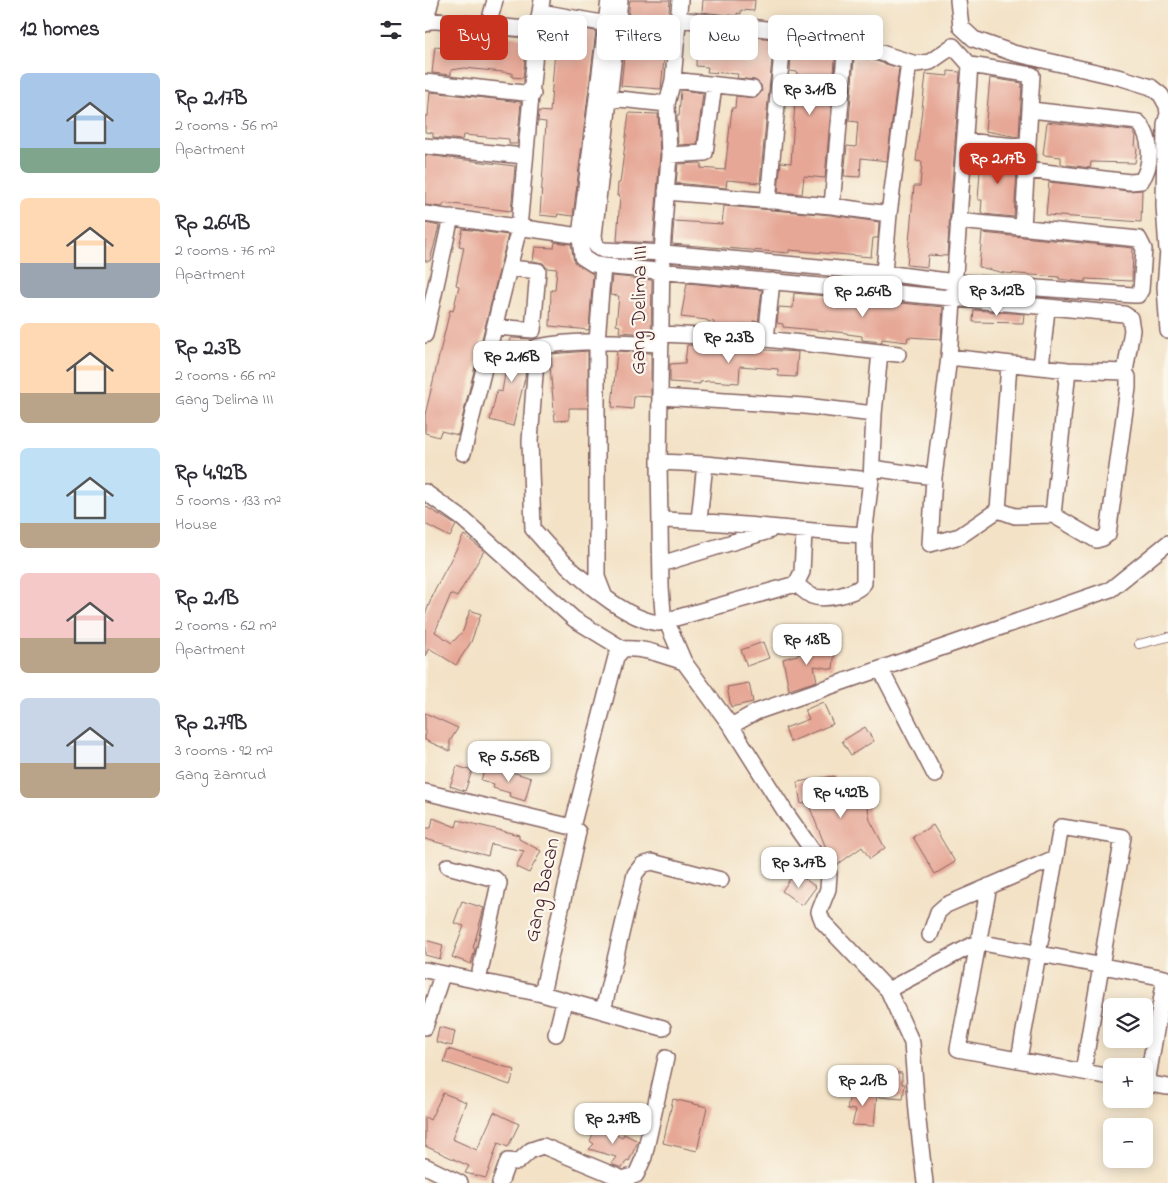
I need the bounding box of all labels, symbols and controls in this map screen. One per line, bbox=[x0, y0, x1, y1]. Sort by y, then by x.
text: 12 homes bbox=[20, 15, 100, 45]
chip: Buy bbox=[440, 15, 508, 60]
chip: Rent bbox=[518, 15, 587, 60]
chip: Filters bbox=[597, 15, 680, 60]
chip: New bbox=[690, 15, 758, 60]
chip: Apartment bbox=[768, 15, 883, 60]
icon: filters bbox=[377, 16, 405, 44]
pin: Rp 3.11B bbox=[758, 74, 862, 116]
text: Rp 3.11B bbox=[784, 78, 836, 102]
text: Rp 2.17B bbox=[175, 84, 247, 114]
icon: home bbox=[60, 93, 120, 153]
text: 2 rooms · 56 m² bbox=[175, 114, 278, 138]
text: Apartment bbox=[175, 138, 245, 162]
pin: Rp 2.17B bbox=[946, 142, 1050, 185]
text: Rp 2.17B bbox=[970, 147, 1026, 171]
text: Rp 2.64B bbox=[175, 209, 250, 239]
icon: home bbox=[60, 218, 120, 278]
text: 2 rooms · 76 m² bbox=[175, 239, 275, 263]
street label: Gang Delima III bbox=[624, 245, 658, 375]
text: Apartment bbox=[175, 263, 245, 287]
pin: Rp 3.12B bbox=[945, 274, 1049, 317]
pin: Rp 2.64B bbox=[811, 276, 915, 318]
text: Rp 3.12B bbox=[969, 279, 1025, 303]
text: Rp 2.64B bbox=[834, 280, 892, 304]
pin: Rp 2.3B bbox=[683, 322, 775, 364]
text: Rp 2.3B bbox=[704, 326, 754, 350]
text: Rp 2.3B bbox=[175, 334, 241, 364]
pin: Rp 2.16B bbox=[460, 340, 564, 383]
icon: home bbox=[60, 343, 120, 403]
text: Rp 2.16B bbox=[484, 345, 540, 369]
text: 2 rooms · 66 m² bbox=[175, 364, 276, 388]
text: Gang Delima III bbox=[175, 388, 274, 412]
text: Rp 4.92B bbox=[175, 459, 247, 489]
icon: home bbox=[60, 468, 120, 528]
text: 5 rooms · 133 m² bbox=[175, 489, 281, 513]
text: House bbox=[175, 513, 217, 537]
text: Rp 2.1B bbox=[175, 584, 239, 614]
icon: home bbox=[60, 593, 120, 653]
text: 2 rooms · 62 m² bbox=[175, 614, 277, 638]
pin: Rp 1.8B bbox=[761, 624, 853, 666]
text: Rp 1.8B bbox=[784, 628, 830, 652]
text: Apartment bbox=[175, 638, 245, 662]
text: Rp 2.79B bbox=[175, 709, 247, 739]
icon: home bbox=[60, 718, 120, 778]
text: 3 rooms · 92 m² bbox=[175, 739, 273, 763]
pin: Rp 5.56B bbox=[457, 740, 561, 783]
text: Rp 5.56B bbox=[479, 745, 539, 769]
text: Gang Zamrud bbox=[175, 763, 266, 787]
pin: Rp 4.92B bbox=[789, 776, 893, 819]
text: Rp 4.92B bbox=[814, 781, 868, 805]
street label: Gang Bacan bbox=[517, 835, 571, 945]
pin: Rp 3.17B bbox=[747, 846, 851, 889]
text: Rp 3.17B bbox=[772, 851, 826, 875]
map controls bbox=[1103, 998, 1153, 1168]
button: layers bbox=[1103, 998, 1153, 1048]
button: + bbox=[1103, 1058, 1153, 1108]
pin: Rp 2.1B bbox=[817, 1064, 909, 1107]
text: Rp 2.1B bbox=[839, 1069, 887, 1093]
pin: Rp 2.79B bbox=[561, 1102, 665, 1145]
text: Rp 2.79B bbox=[586, 1107, 640, 1131]
button: − bbox=[1103, 1118, 1153, 1168]

